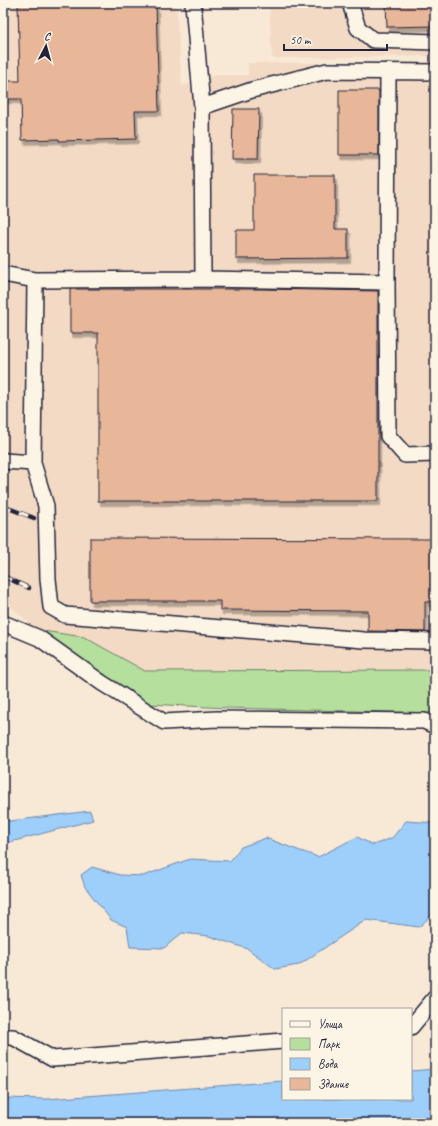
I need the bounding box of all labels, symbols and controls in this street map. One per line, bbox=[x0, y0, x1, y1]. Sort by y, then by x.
north arrow bbox=[26, 26, 66, 66]
scale bar bbox=[284, 26, 387, 52]
text: С bbox=[44, 29, 52, 43]
text: 50 m bbox=[290, 32, 312, 48]
legend bbox=[282, 1008, 412, 1100]
text: Улица bbox=[318, 1016, 343, 1032]
text: Парк bbox=[318, 1036, 341, 1052]
text: Вода bbox=[318, 1056, 339, 1072]
text: Здание bbox=[318, 1076, 349, 1092]

